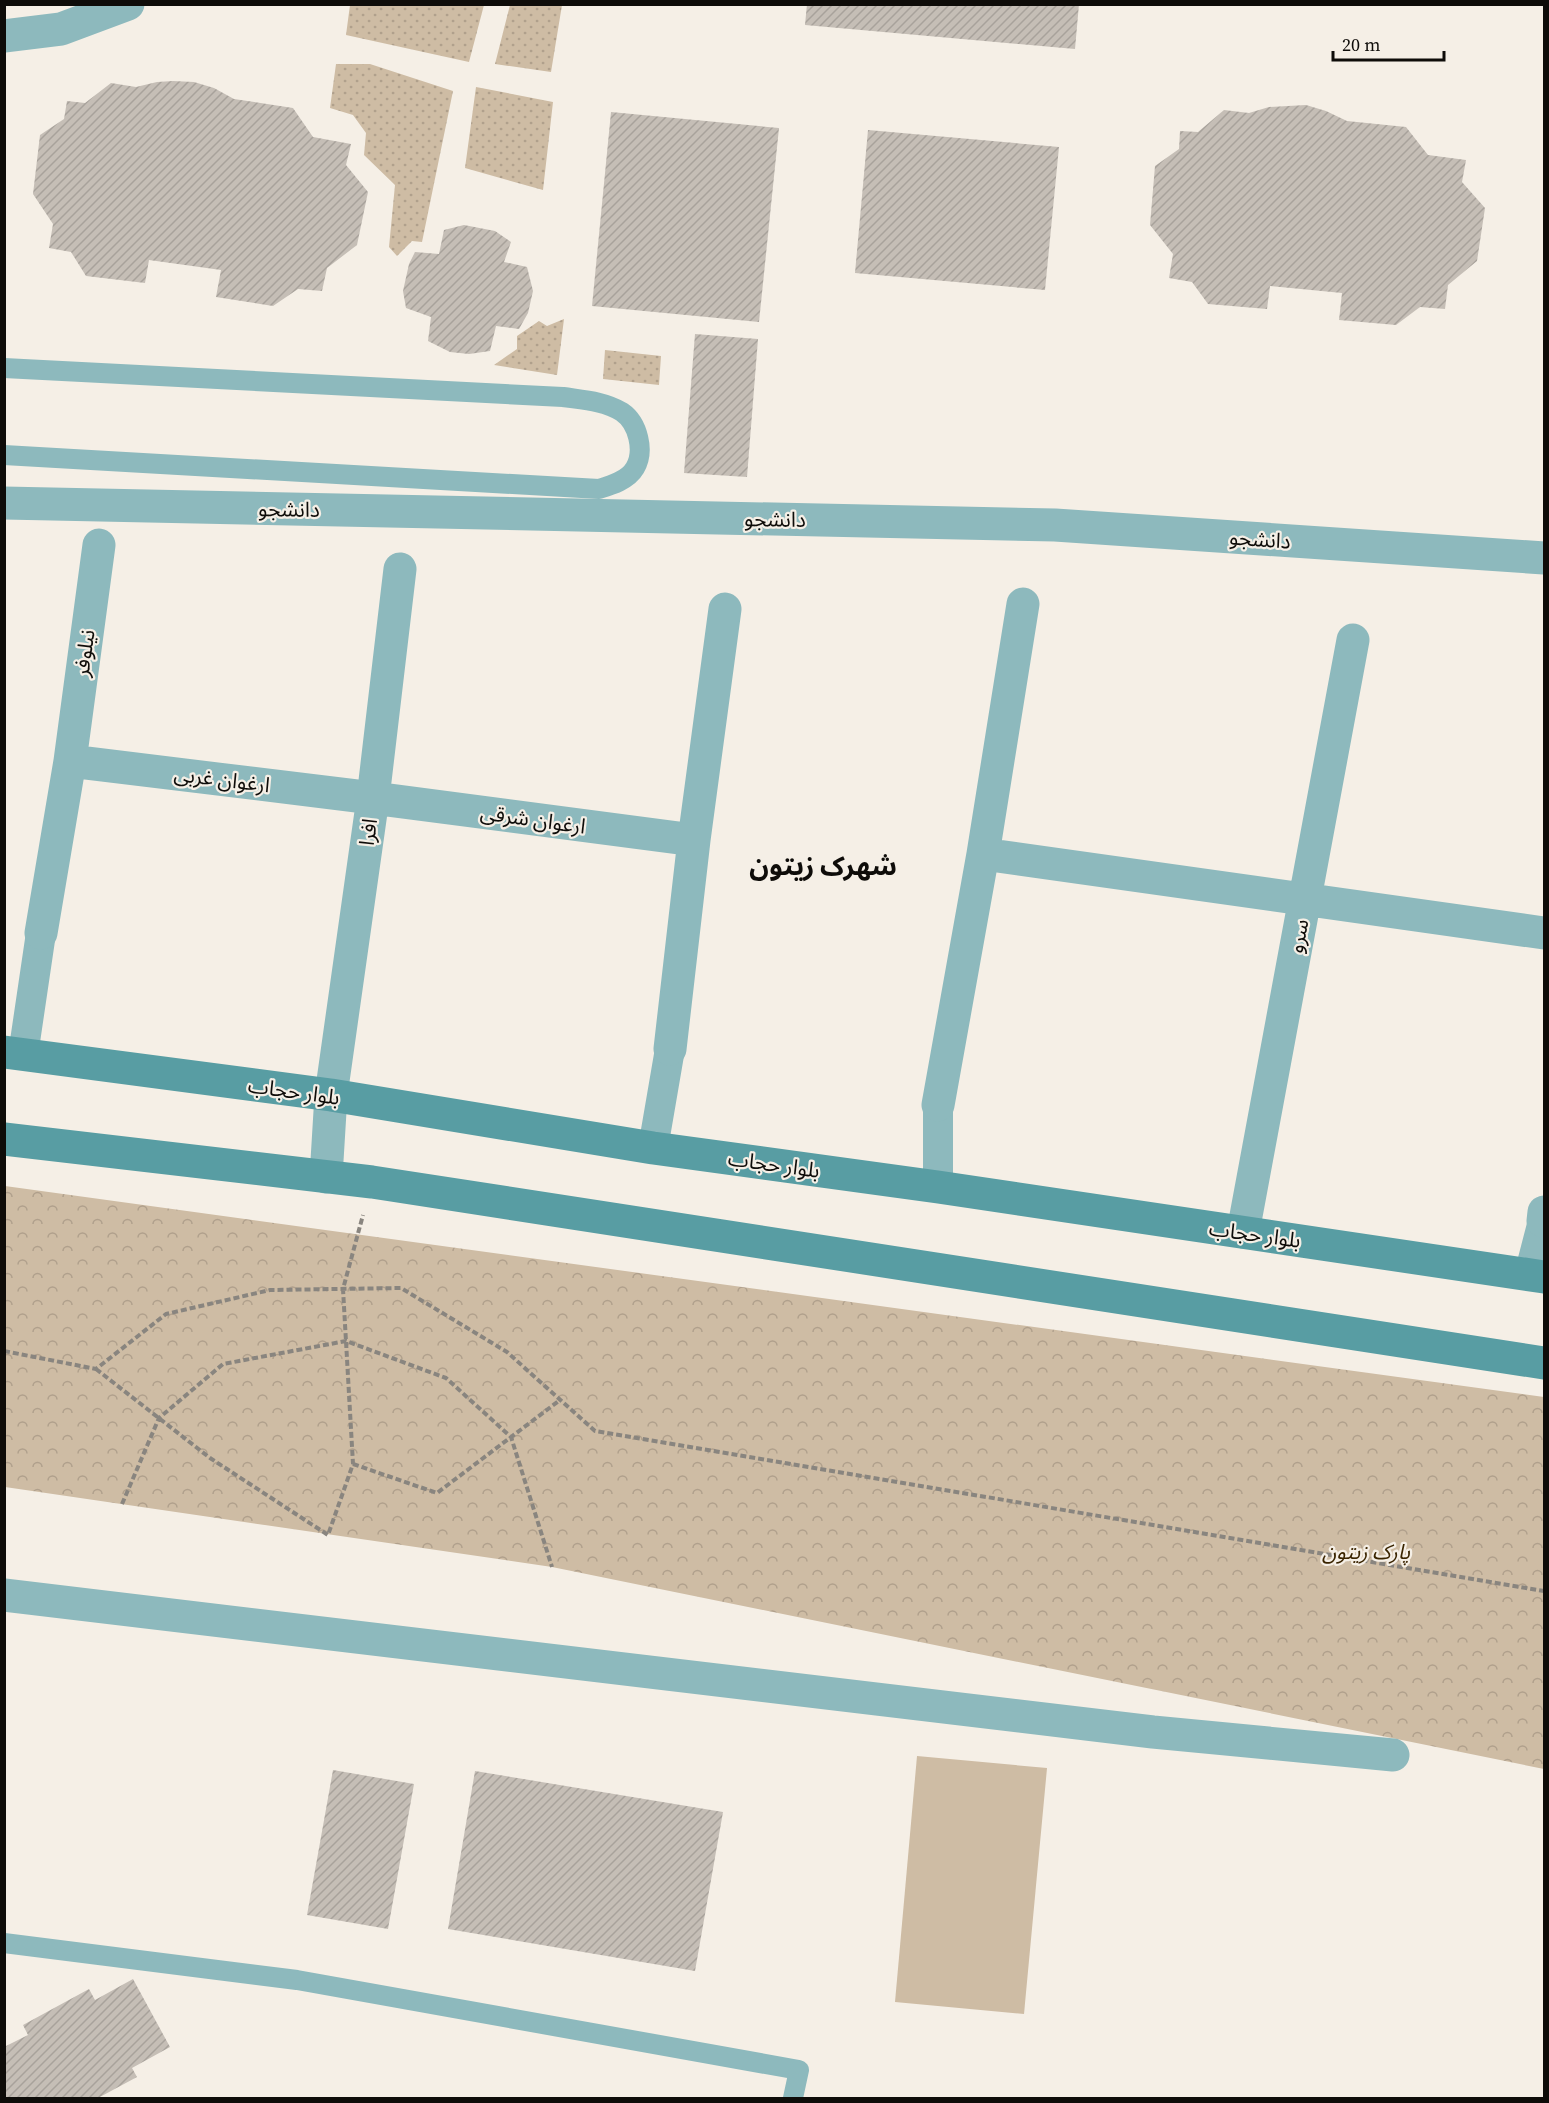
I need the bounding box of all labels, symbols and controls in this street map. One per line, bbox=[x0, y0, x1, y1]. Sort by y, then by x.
scale bar bbox=[1333, 24, 1444, 62]
text: 20 m bbox=[1342, 32, 1380, 57]
street label: دانشجو bbox=[258, 494, 320, 524]
street label: دانشجو bbox=[744, 504, 806, 534]
street label: دانشجو bbox=[1228, 522, 1292, 556]
street label: نیلوفر bbox=[66, 628, 102, 679]
street label: ارغوان غربی bbox=[172, 759, 272, 799]
street label: ارغوان شرقی bbox=[479, 797, 587, 841]
street label: افرا bbox=[352, 817, 384, 847]
district label: شهرک زیتون bbox=[749, 847, 897, 884]
street label: سرو bbox=[1281, 916, 1315, 956]
street label: بلوار حجاب bbox=[246, 1070, 342, 1112]
street label: بلوار حجاب bbox=[726, 1143, 822, 1185]
street label: بلوار حجاب bbox=[1207, 1213, 1303, 1255]
park label: پارک زیتون bbox=[1322, 1537, 1411, 1566]

